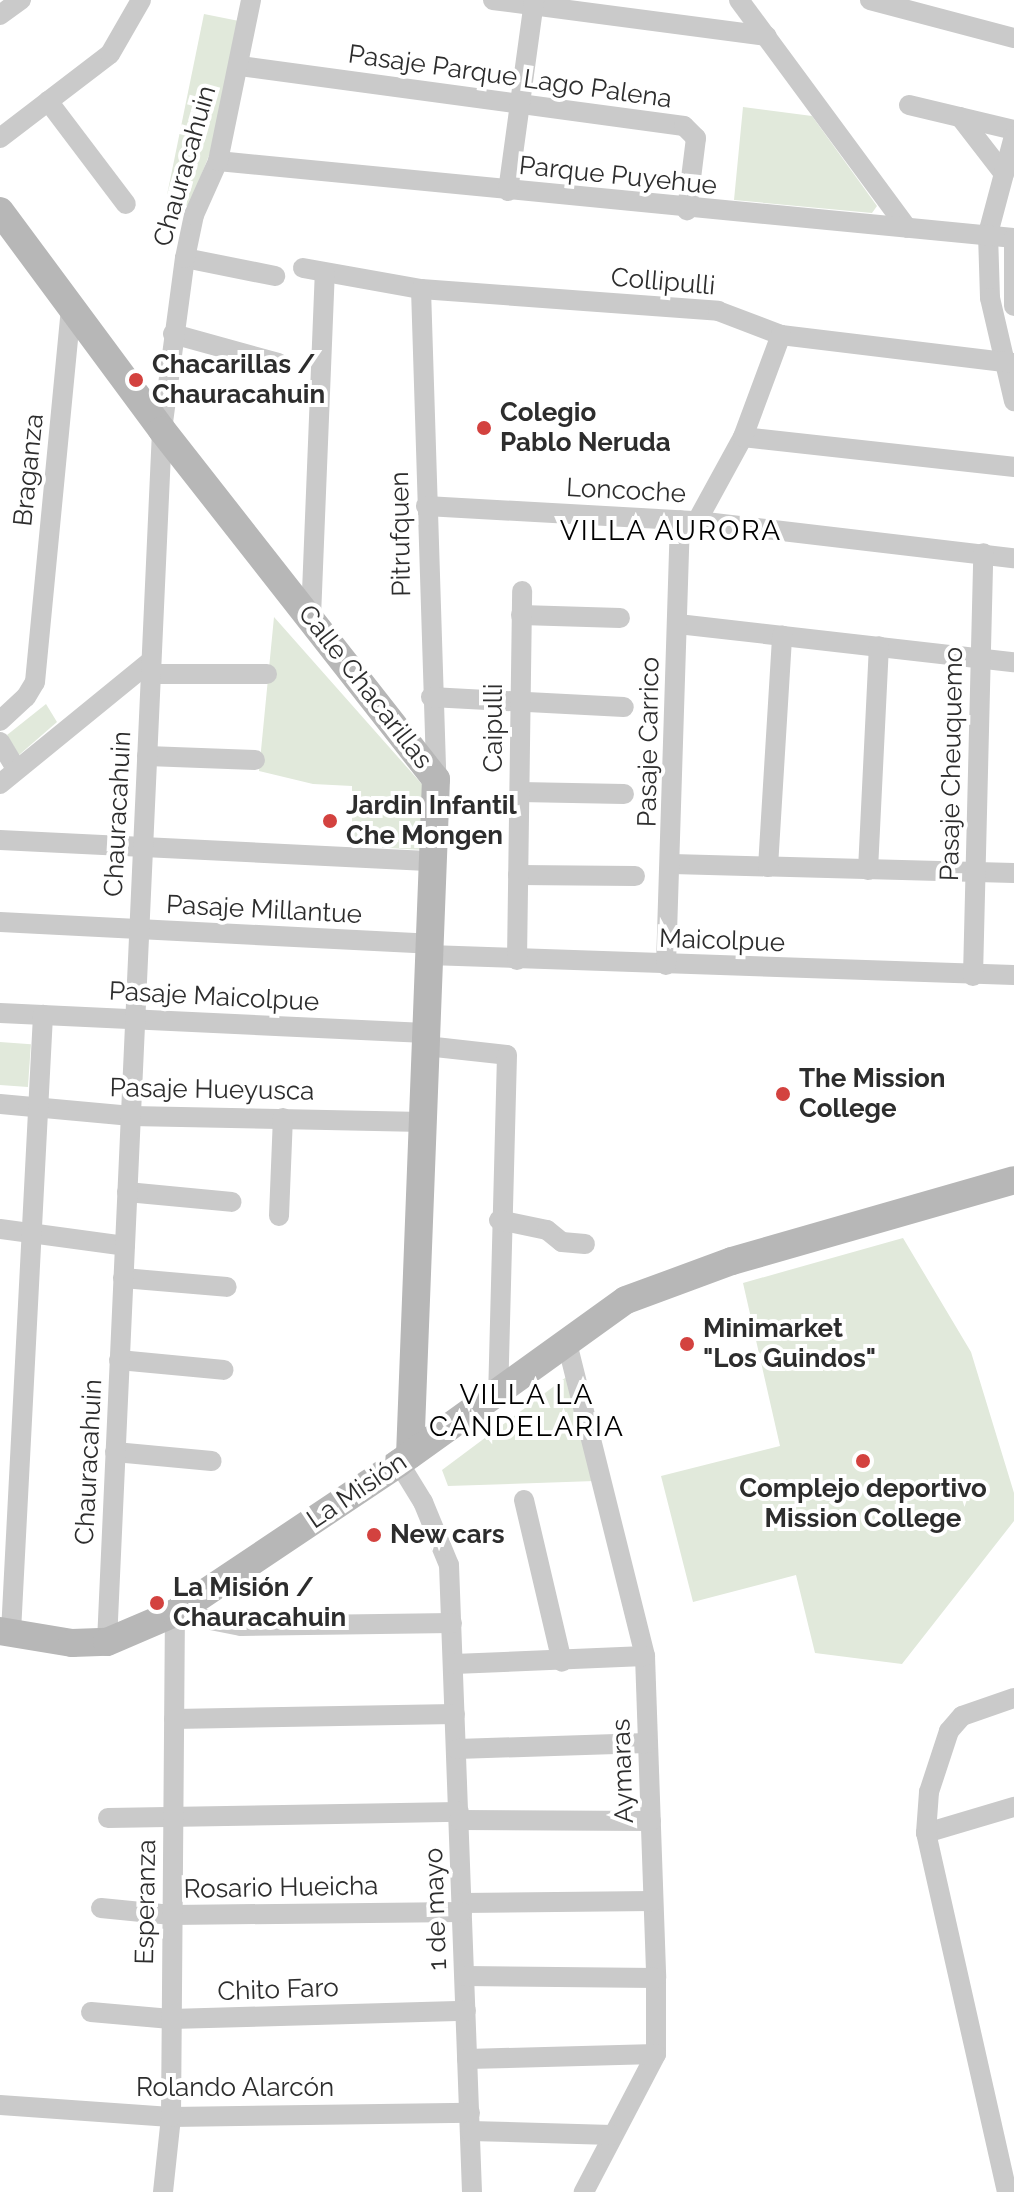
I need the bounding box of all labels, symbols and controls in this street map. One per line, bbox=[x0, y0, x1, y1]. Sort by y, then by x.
street label: Pasaje Parque Lago Palena bbox=[346, 39, 674, 115]
street label: Chauracahuin bbox=[147, 82, 223, 250]
street label: Parque Puyehue bbox=[518, 150, 718, 202]
street label: Collipulli bbox=[610, 262, 716, 302]
place label: Chacarillas / Chauracahuin bbox=[152, 349, 325, 410]
marker: Chacarillas / Chauracahuin bbox=[127, 371, 145, 389]
place label: Colegio Pablo Neruda bbox=[500, 397, 671, 458]
street label: Braganza bbox=[8, 412, 50, 528]
marker: Colegio Pablo Neruda bbox=[475, 419, 493, 437]
street label: Pitrufquen bbox=[384, 471, 418, 597]
street label: Loncoche bbox=[565, 472, 687, 510]
district label: VILLA AURORA bbox=[559, 514, 783, 548]
street label: Calle Chacarillas bbox=[291, 599, 439, 775]
street label: Pasaje Cheuquemo bbox=[934, 647, 970, 881]
street label: Pasaje Carrico bbox=[632, 657, 666, 827]
street label: Caipulli bbox=[478, 684, 510, 772]
street label: Chauracahuin bbox=[98, 730, 138, 898]
place label: Jardin Infantil Che Mongen bbox=[346, 790, 517, 852]
marker: Jardin Infantil Che Mongen bbox=[321, 812, 339, 830]
street label: Pasaje Millantue bbox=[165, 889, 363, 931]
street label: Maicolpue bbox=[659, 923, 785, 959]
street label: Pasaje Maicolpue bbox=[108, 976, 320, 1018]
place label: The Mission College bbox=[799, 1063, 946, 1124]
street label: Pasaje Hueyusca bbox=[109, 1073, 315, 1107]
marker: The Mission College bbox=[774, 1085, 792, 1103]
place label: Minimarket "Los Guindos" bbox=[703, 1313, 876, 1374]
marker: Minimarket "Los Guindos" bbox=[678, 1335, 696, 1353]
street label: Chauracahuin bbox=[69, 1378, 109, 1546]
district label: VILLA LA CANDELARIA bbox=[429, 1378, 625, 1444]
street label: La Misión bbox=[301, 1446, 413, 1536]
marker: Complejo deportivo Mission College bbox=[854, 1452, 872, 1470]
place label: Complejo deportivo Mission College bbox=[739, 1473, 987, 1534]
place label: New cars bbox=[390, 1519, 505, 1551]
marker: New cars bbox=[365, 1526, 383, 1544]
place label: La Misión / Chauracahuin bbox=[173, 1572, 346, 1634]
marker: La Misión / Chauracahuin bbox=[148, 1594, 166, 1612]
street label: Aymaras bbox=[606, 1718, 640, 1824]
street label: Esperanza bbox=[129, 1839, 163, 1965]
street label: 1 de mayo bbox=[418, 1847, 454, 1971]
street label: Rosario Hueicha bbox=[183, 1871, 379, 1905]
street label: Chito Faro bbox=[217, 1972, 339, 2008]
street label: Rolando Alarcón bbox=[136, 2072, 334, 2104]

